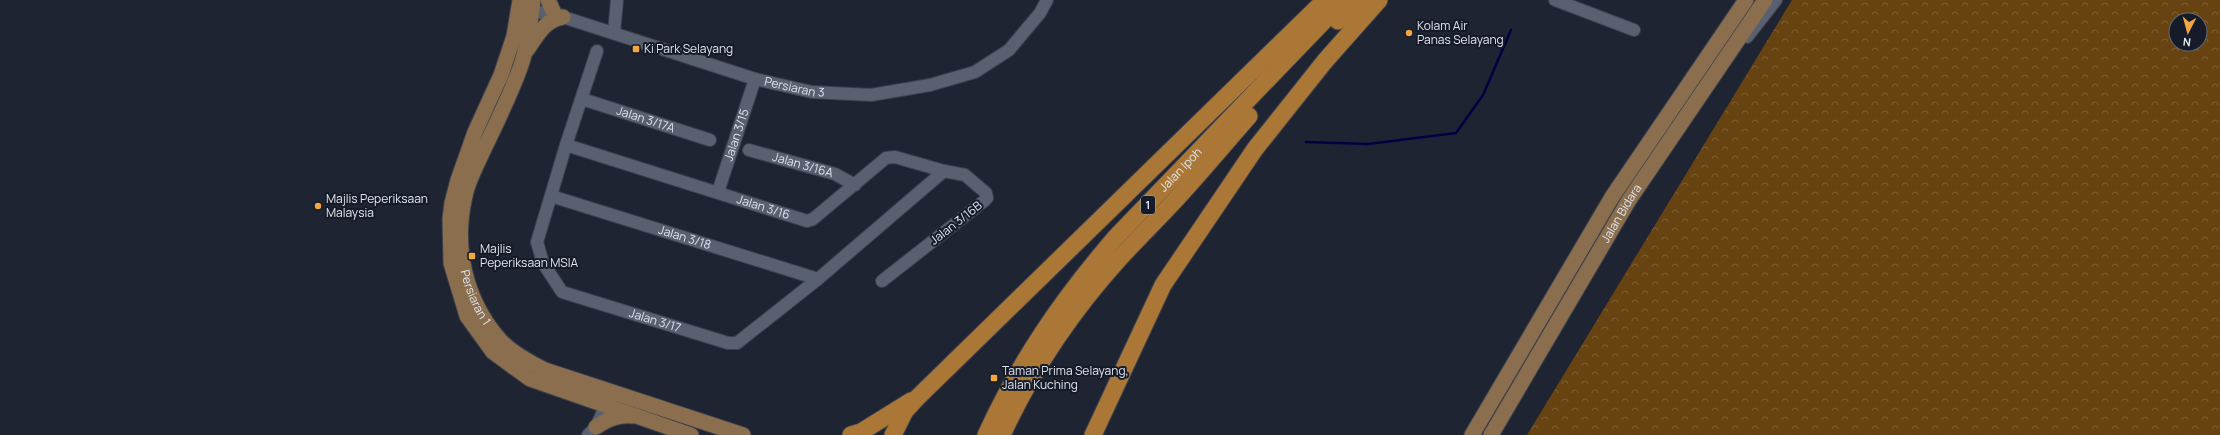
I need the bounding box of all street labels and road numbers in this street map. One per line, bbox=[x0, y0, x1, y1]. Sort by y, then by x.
street label: Persiaran 3 bbox=[763, 72, 825, 101]
street label: Jalan 3/17A bbox=[615, 102, 678, 136]
street label: Jalan 3/15 bbox=[720, 106, 753, 163]
street label: Jalan Ipoh bbox=[1155, 144, 1206, 195]
street label: Jalan 3/16A bbox=[771, 148, 836, 181]
street label: Jalan Bidara bbox=[1597, 180, 1645, 246]
street label: Jalan 3/16 bbox=[735, 190, 792, 223]
road number: 1 bbox=[1141, 196, 1155, 214]
street label: Jalan 3/16B bbox=[926, 197, 985, 248]
street label: Jalan 3/18 bbox=[656, 221, 713, 253]
street label: Persiaran 1 bbox=[457, 268, 495, 328]
street label: Jalan 3/17 bbox=[627, 304, 683, 336]

